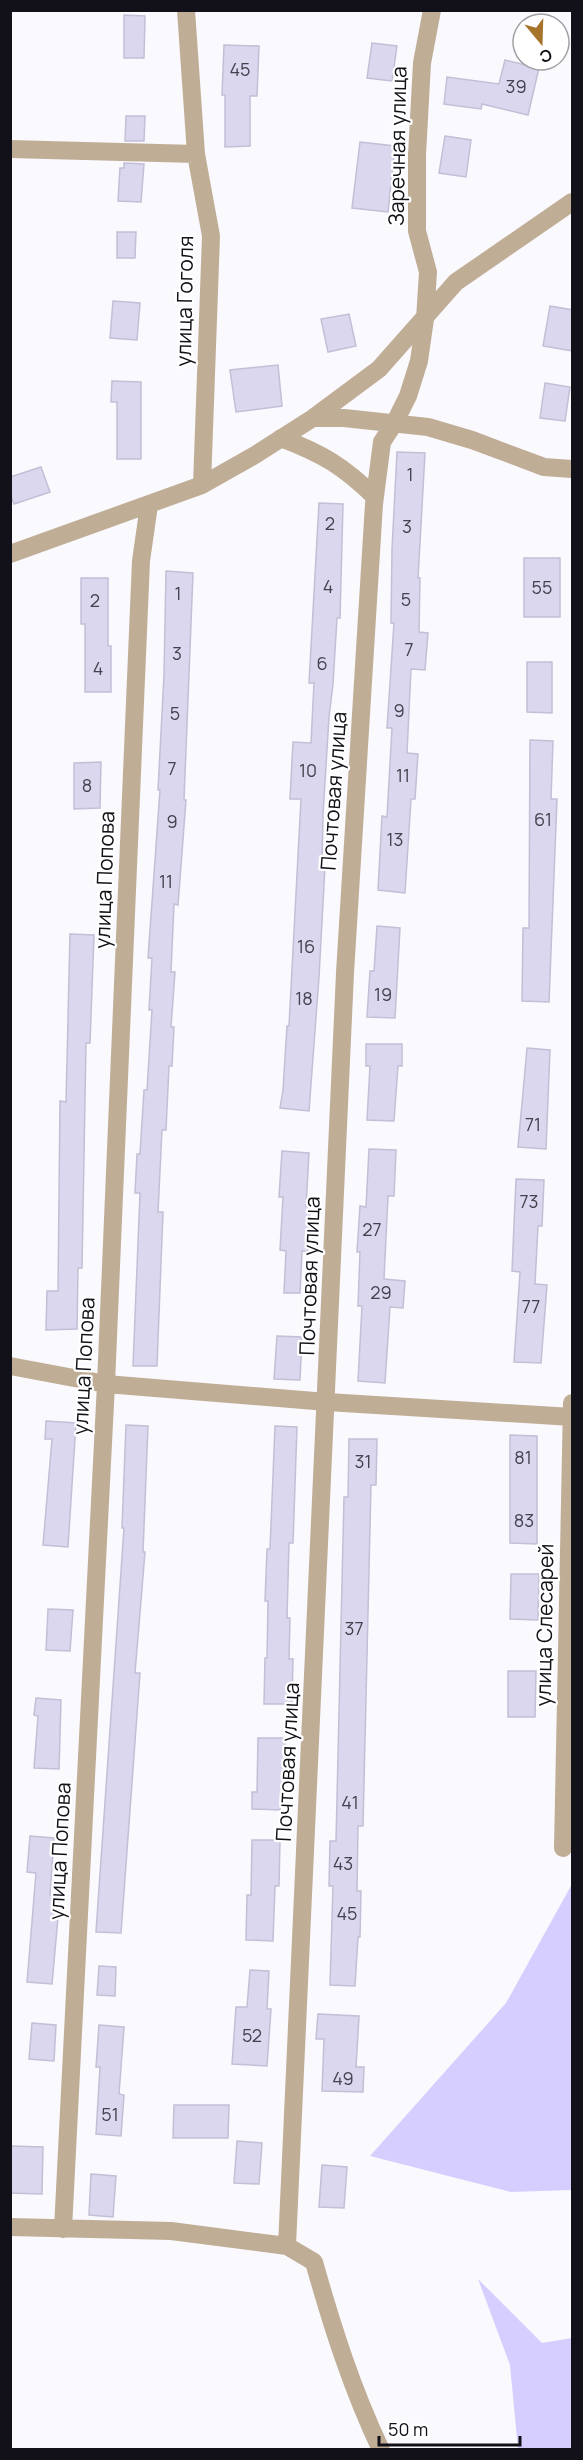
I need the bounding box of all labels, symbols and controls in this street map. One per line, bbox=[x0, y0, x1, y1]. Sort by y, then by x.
north arrow bbox=[511, 12, 571, 72]
text: С bbox=[537, 44, 555, 69]
house number: 45 bbox=[229, 57, 251, 81]
street label: Заречная улица bbox=[382, 66, 412, 226]
house number: 39 bbox=[505, 74, 527, 98]
street label: улица Гоголя bbox=[169, 235, 199, 367]
house number: 1 bbox=[406, 462, 414, 486]
house number: 2 bbox=[325, 511, 335, 535]
house number: 3 bbox=[402, 514, 412, 538]
house number: 4 bbox=[323, 574, 333, 598]
house number: 55 bbox=[532, 575, 552, 599]
house number: 1 bbox=[174, 581, 182, 605]
house number: 5 bbox=[401, 587, 411, 611]
house number: 2 bbox=[90, 588, 100, 612]
house number: 7 bbox=[404, 637, 414, 661]
house number: 3 bbox=[172, 641, 182, 665]
house number: 6 bbox=[316, 651, 328, 675]
house number: 4 bbox=[93, 656, 103, 680]
house number: 9 bbox=[393, 698, 405, 722]
house number: 5 bbox=[170, 701, 180, 725]
street label: Почтовая улица bbox=[313, 711, 353, 871]
house number: 7 bbox=[167, 756, 177, 780]
house number: 10 bbox=[299, 758, 317, 782]
house number: 11 bbox=[396, 763, 410, 787]
house number: 8 bbox=[82, 773, 92, 797]
house number: 61 bbox=[534, 807, 552, 831]
house number: 9 bbox=[166, 809, 178, 833]
street label: улица Попова bbox=[88, 811, 120, 949]
house number: 13 bbox=[387, 827, 403, 851]
house number: 11 bbox=[159, 869, 173, 893]
house number: 16 bbox=[297, 934, 315, 958]
house number: 19 bbox=[374, 982, 392, 1006]
house number: 18 bbox=[295, 986, 313, 1010]
house number: 71 bbox=[525, 1112, 541, 1136]
house number: 73 bbox=[520, 1189, 539, 1213]
street label: Почтовая улица bbox=[292, 1196, 326, 1356]
house number: 27 bbox=[362, 1217, 382, 1241]
house number: 29 bbox=[370, 1280, 392, 1304]
house number: 77 bbox=[522, 1294, 540, 1318]
street label: улица Попова bbox=[65, 1296, 101, 1435]
house number: 81 bbox=[514, 1445, 532, 1469]
house number: 31 bbox=[355, 1449, 371, 1473]
house number: 83 bbox=[514, 1508, 534, 1532]
street label: улица Слесарей bbox=[529, 1543, 559, 1707]
house number: 37 bbox=[345, 1616, 364, 1640]
street label: Почтовая улица bbox=[269, 1682, 305, 1842]
street label: улица Попова bbox=[41, 1781, 77, 1920]
house number: 41 bbox=[341, 1790, 359, 1814]
house number: 43 bbox=[333, 1851, 353, 1875]
house number: 45 bbox=[336, 1901, 358, 1925]
house number: 52 bbox=[242, 2023, 262, 2047]
house number: 49 bbox=[332, 2066, 354, 2090]
house number: 51 bbox=[101, 2102, 119, 2126]
scale bar bbox=[379, 2409, 520, 2447]
text: 50 m bbox=[388, 2417, 428, 2441]

